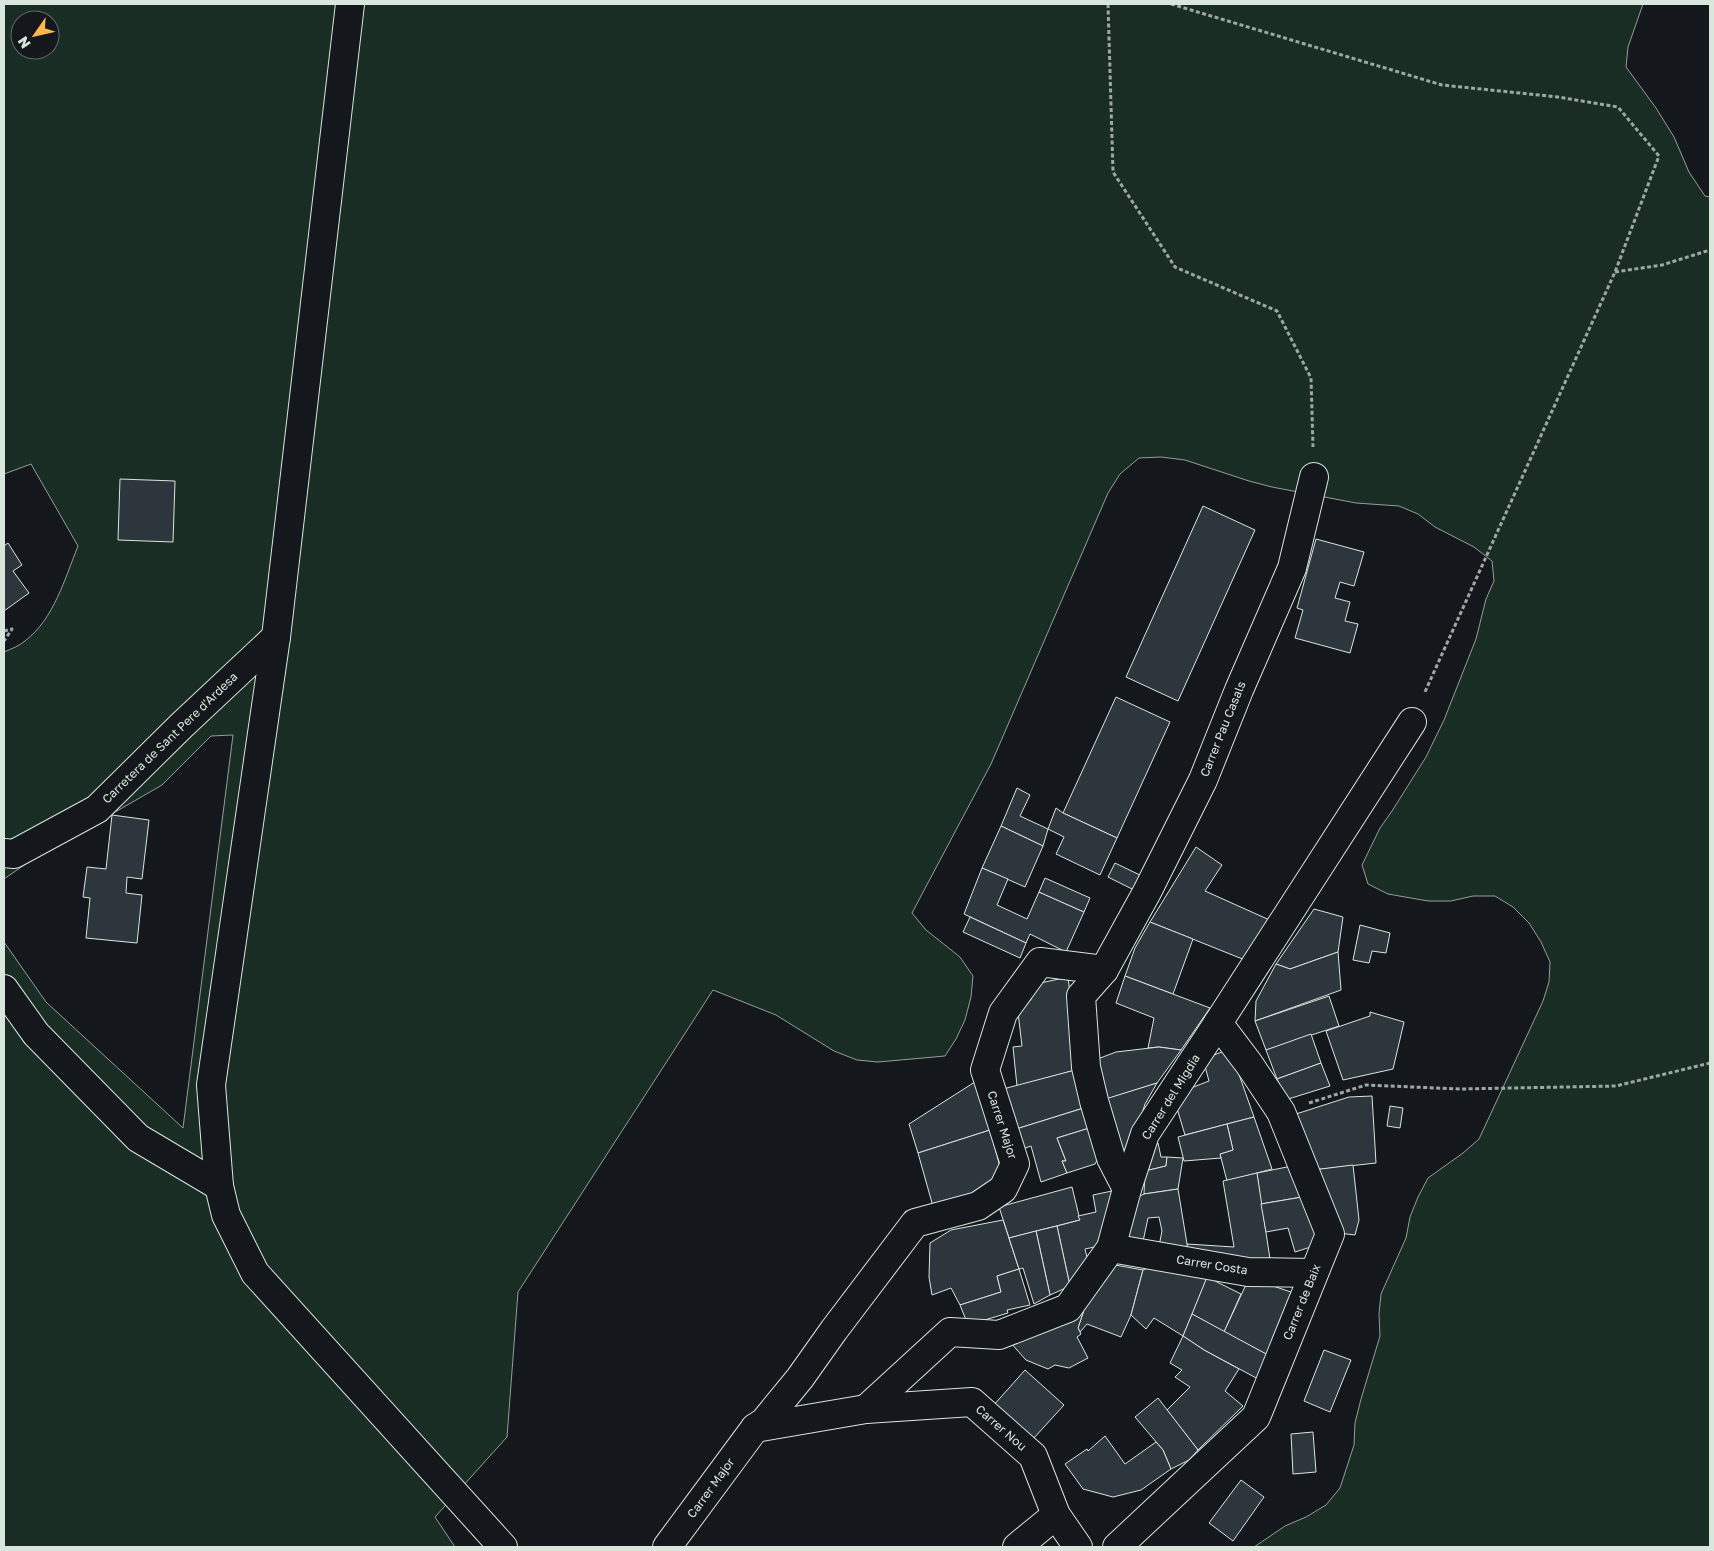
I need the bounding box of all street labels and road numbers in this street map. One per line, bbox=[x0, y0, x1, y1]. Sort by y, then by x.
street label: Carretera de Sant Pere d'Ardesa bbox=[99, 669, 240, 806]
street label: Carrer Pau Casals bbox=[1196, 679, 1249, 779]
street label: Carrer del Migdia bbox=[1138, 1051, 1203, 1142]
street label: Carrer Major bbox=[984, 1089, 1021, 1161]
street label: Carrer Costa bbox=[1175, 1251, 1249, 1278]
street label: Carrer de Baix bbox=[1279, 1261, 1324, 1342]
street label: Carrer Nou bbox=[973, 1401, 1030, 1454]
street label: Carrer Major bbox=[684, 1454, 738, 1521]

